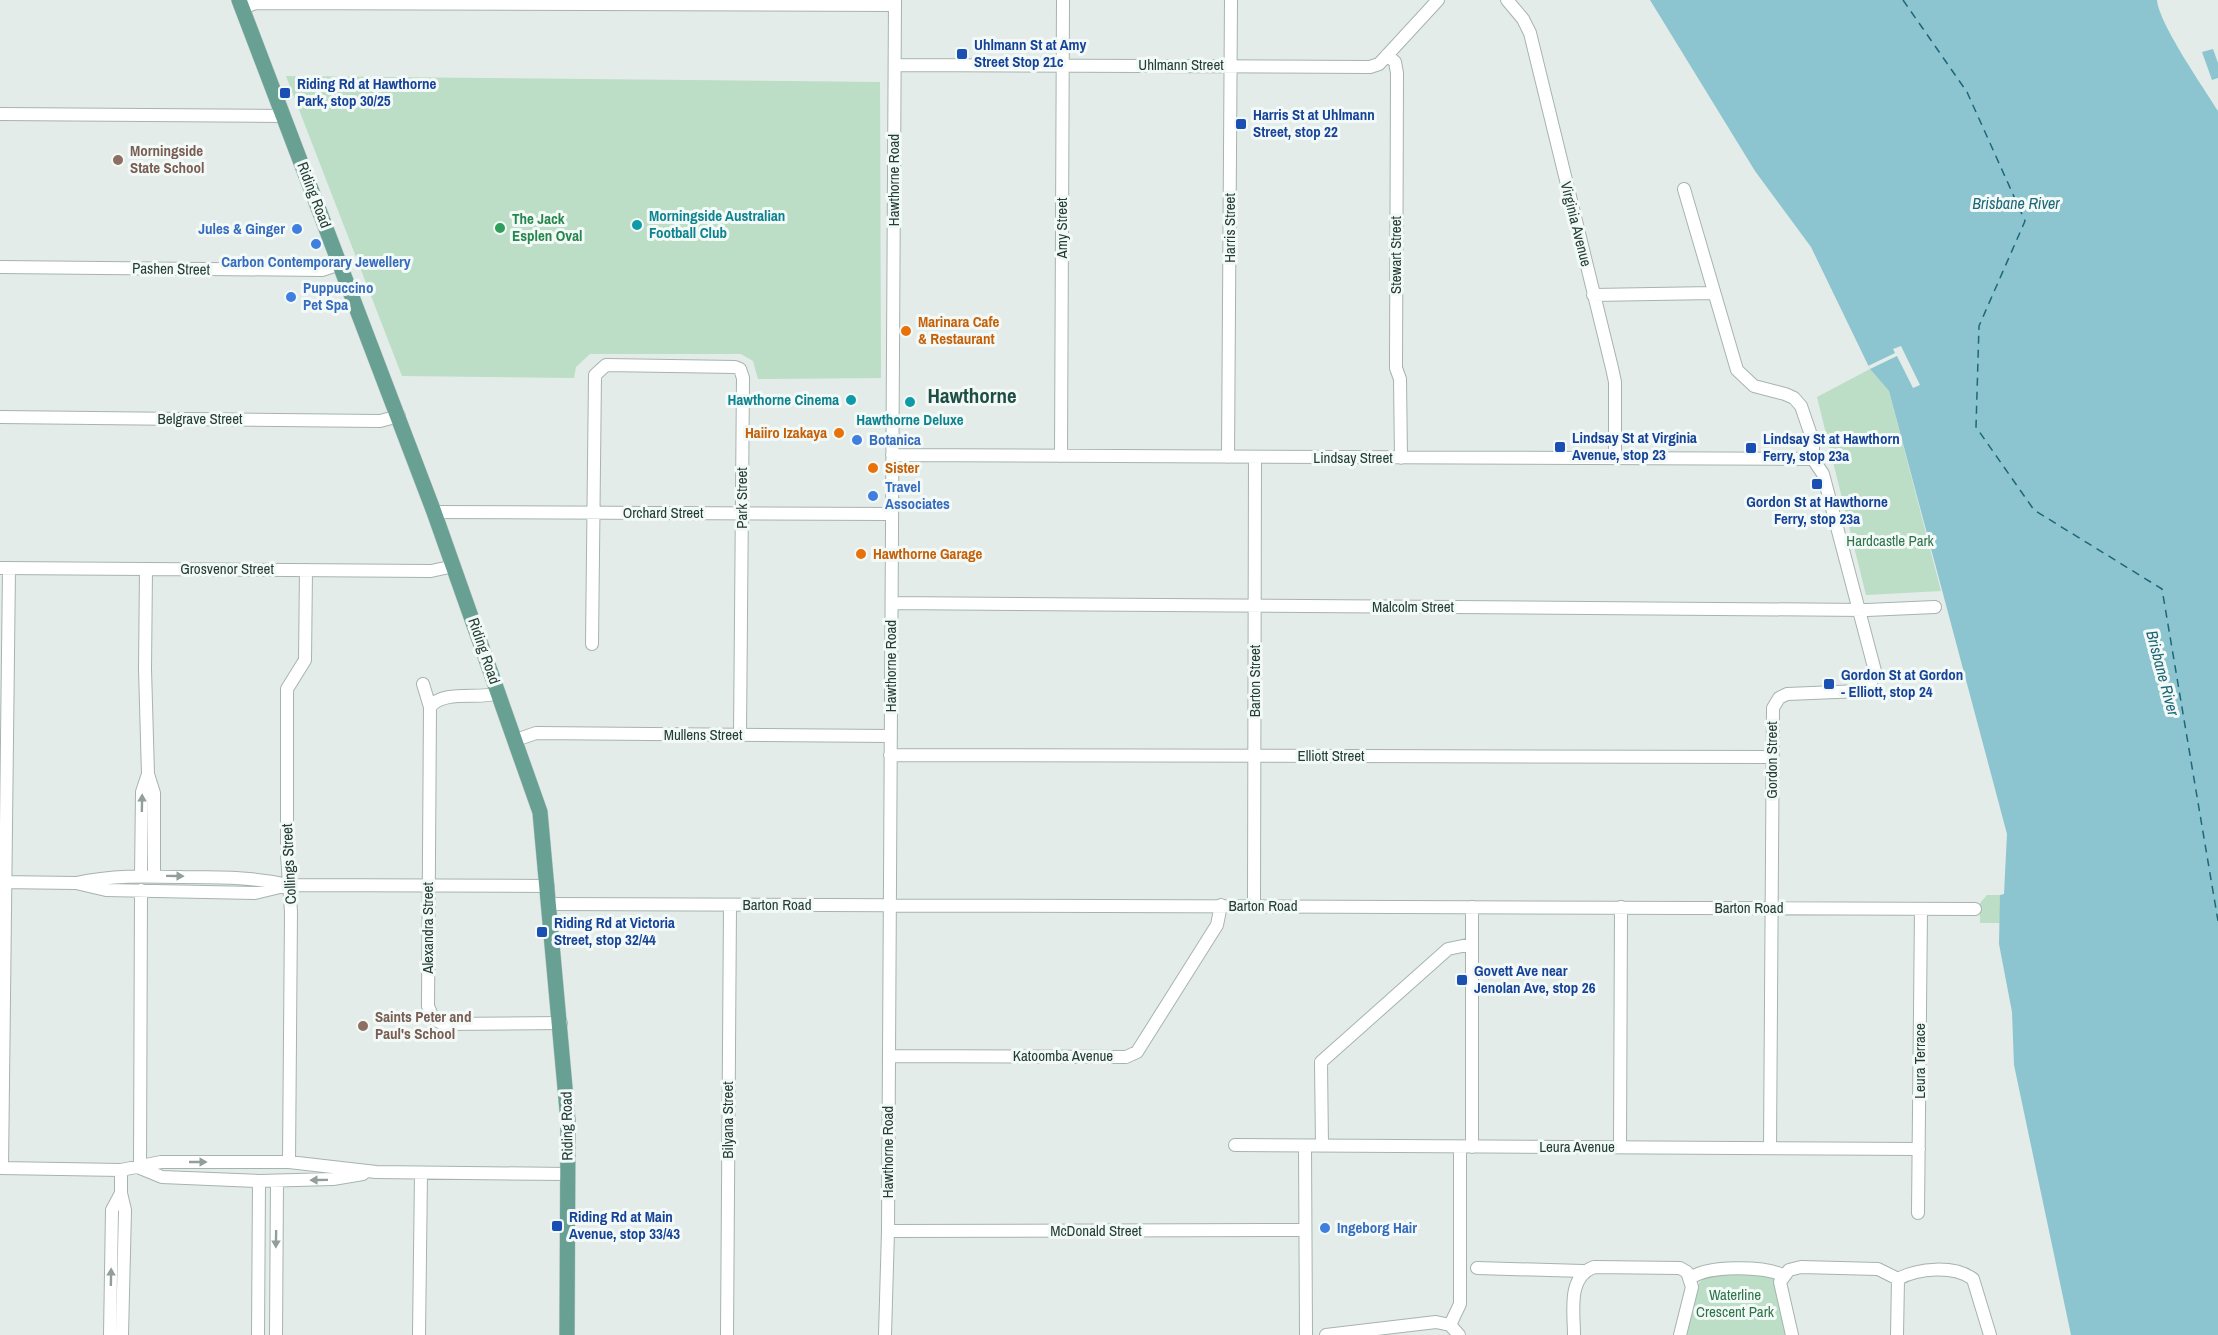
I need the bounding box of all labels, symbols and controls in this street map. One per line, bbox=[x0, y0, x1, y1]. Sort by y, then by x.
place label: Uhlmann St at Amy Street Stop 21c bbox=[974, 34, 1086, 72]
marker: Uhlmann St at Amy Street Stop 21c bbox=[955, 47, 969, 61]
street label: Uhlmann Street bbox=[1138, 54, 1224, 75]
place label: Riding Rd at Hawthorne Park, stop 30/25 bbox=[297, 73, 437, 111]
marker: Riding Rd at Hawthorne Park, stop 30/25 bbox=[278, 86, 292, 100]
place label: Harris St at Uhlmann Street, stop 22 bbox=[1253, 104, 1375, 142]
marker: Harris St at Uhlmann Street, stop 22 bbox=[1234, 117, 1248, 131]
street label: Hawthorne Road bbox=[883, 134, 904, 226]
place label: Morningside State School bbox=[130, 140, 205, 178]
marker: Morningside State School bbox=[111, 153, 125, 167]
street label: Riding Road bbox=[292, 159, 337, 231]
street label: Virginia Avenue bbox=[1556, 179, 1597, 269]
water label: Brisbane River bbox=[1972, 192, 2060, 214]
street label: Harris Street bbox=[1219, 193, 1240, 263]
street label: Amy Street bbox=[1051, 197, 1072, 259]
place label: Morningside Australian Football Club bbox=[649, 205, 785, 243]
place label: The Jack Esplen Oval bbox=[512, 208, 582, 246]
street label: Stewart Street bbox=[1385, 215, 1406, 294]
place label: Jules & Ginger bbox=[198, 218, 285, 239]
marker: Morningside Australian Football Club bbox=[630, 218, 644, 232]
marker: The Jack Esplen Oval bbox=[493, 221, 507, 235]
marker: Jules & Ginger bbox=[290, 222, 304, 236]
marker: Carbon Contemporary Jewellery bbox=[309, 237, 323, 251]
place label: Carbon Contemporary Jewellery bbox=[221, 251, 411, 272]
street label: Pashen Street bbox=[132, 257, 211, 280]
place label: Puppuccino Pet Spa bbox=[303, 277, 373, 315]
marker: Puppuccino Pet Spa bbox=[284, 290, 298, 304]
place label: Marinara Cafe & Restaurant bbox=[918, 311, 1000, 349]
marker: Marinara Cafe & Restaurant bbox=[899, 324, 913, 338]
district label: Hawthorne bbox=[928, 381, 1016, 410]
place label: Hawthorne Cinema bbox=[728, 389, 839, 410]
marker: Hawthorne Cinema bbox=[844, 393, 858, 407]
marker: Hawthorne Deluxe bbox=[903, 395, 917, 409]
street label: Belgrave Street bbox=[158, 408, 243, 429]
place label: Hawthorne Deluxe bbox=[856, 409, 964, 430]
place label: Haiiro Izakaya bbox=[745, 422, 827, 443]
marker: Haiiro Izakaya bbox=[832, 426, 846, 440]
place label: Lindsay St at Virginia Avenue, stop 23 bbox=[1572, 427, 1697, 465]
place label: Lindsay St at Hawthorn Ferry, stop 23a bbox=[1763, 428, 1900, 466]
place label: Botanica bbox=[869, 429, 921, 450]
marker: Botanica bbox=[850, 433, 864, 447]
marker: Lindsay St at Virginia Avenue, stop 23 bbox=[1553, 440, 1567, 454]
marker: Lindsay St at Hawthorn Ferry, stop 23a bbox=[1744, 441, 1758, 455]
street label: Lindsay Street bbox=[1313, 447, 1393, 468]
place label: Sister bbox=[885, 457, 919, 478]
marker: Sister bbox=[866, 461, 880, 475]
street label: Park Street bbox=[731, 467, 752, 529]
place label: Travel Associates bbox=[885, 476, 950, 514]
marker: Gordon St at Hawthorne Ferry, stop 23a bbox=[1810, 477, 1824, 491]
marker: Travel Associates bbox=[866, 489, 880, 503]
place label: Gordon St at Hawthorne Ferry, stop 23a bbox=[1746, 491, 1888, 529]
street label: Orchard Street bbox=[623, 502, 704, 523]
park label: Hardcastle Park bbox=[1846, 530, 1935, 551]
place label: Hawthorne Garage bbox=[873, 543, 983, 564]
marker: Hawthorne Garage bbox=[854, 547, 868, 561]
street label: Grosvenor Street bbox=[180, 558, 274, 579]
street label: Malcolm Street bbox=[1372, 596, 1455, 617]
street label: Riding Road bbox=[463, 615, 506, 687]
street label: Hawthorne Road bbox=[880, 620, 901, 712]
water label: Brisbane River bbox=[2141, 628, 2185, 719]
street label: Barton Street bbox=[1244, 644, 1265, 717]
place label: Gordon St at Gordon - Elliott, stop 24 bbox=[1841, 664, 1963, 702]
marker: Gordon St at Gordon - Elliott, stop 24 bbox=[1822, 677, 1836, 691]
street label: Gordon Street bbox=[1761, 721, 1782, 799]
street label: Mullens Street bbox=[664, 724, 743, 745]
street label: Elliott Street bbox=[1297, 745, 1365, 766]
one-way arrow bbox=[137, 794, 146, 813]
street label: Collings Street bbox=[276, 823, 301, 905]
one-way arrow bbox=[166, 872, 185, 881]
street label: Alexandra Street bbox=[417, 882, 438, 975]
street label: Barton Road bbox=[742, 894, 812, 915]
street label: Barton Road bbox=[1228, 895, 1298, 916]
street label: Barton Road bbox=[1714, 897, 1784, 918]
place label: Riding Rd at Victoria Street, stop 32/44 bbox=[554, 912, 675, 950]
marker: Riding Rd at Victoria Street, stop 32/44 bbox=[535, 925, 549, 939]
place label: Govett Ave near Jenolan Ave, stop 26 bbox=[1474, 960, 1596, 998]
marker: Govett Ave near Jenolan Ave, stop 26 bbox=[1455, 973, 1469, 987]
place label: Saints Peter and Paul's School bbox=[375, 1006, 471, 1044]
marker: Saints Peter and Paul's School bbox=[356, 1019, 370, 1033]
street label: Leura Terrace bbox=[1909, 1023, 1930, 1099]
street label: Katoomba Avenue bbox=[1013, 1045, 1113, 1066]
street label: Bilyana Street bbox=[717, 1081, 738, 1159]
street label: Riding Road bbox=[555, 1091, 578, 1161]
street label: Hawthorne Road bbox=[877, 1106, 898, 1198]
street label: Leura Avenue bbox=[1539, 1136, 1615, 1157]
one-way arrow bbox=[188, 1157, 207, 1167]
one-way arrow bbox=[309, 1175, 328, 1184]
place label: Riding Rd at Main Avenue, stop 33/43 bbox=[569, 1206, 680, 1244]
place label: Ingeborg Hair bbox=[1337, 1217, 1417, 1238]
marker: Riding Rd at Main Avenue, stop 33/43 bbox=[550, 1219, 564, 1233]
street label: McDonald Street bbox=[1050, 1220, 1142, 1241]
marker: Ingeborg Hair bbox=[1318, 1221, 1332, 1235]
one-way arrow bbox=[272, 1230, 281, 1249]
one-way arrow bbox=[106, 1267, 116, 1286]
park label: Waterline Crescent Park bbox=[1696, 1284, 1775, 1322]

